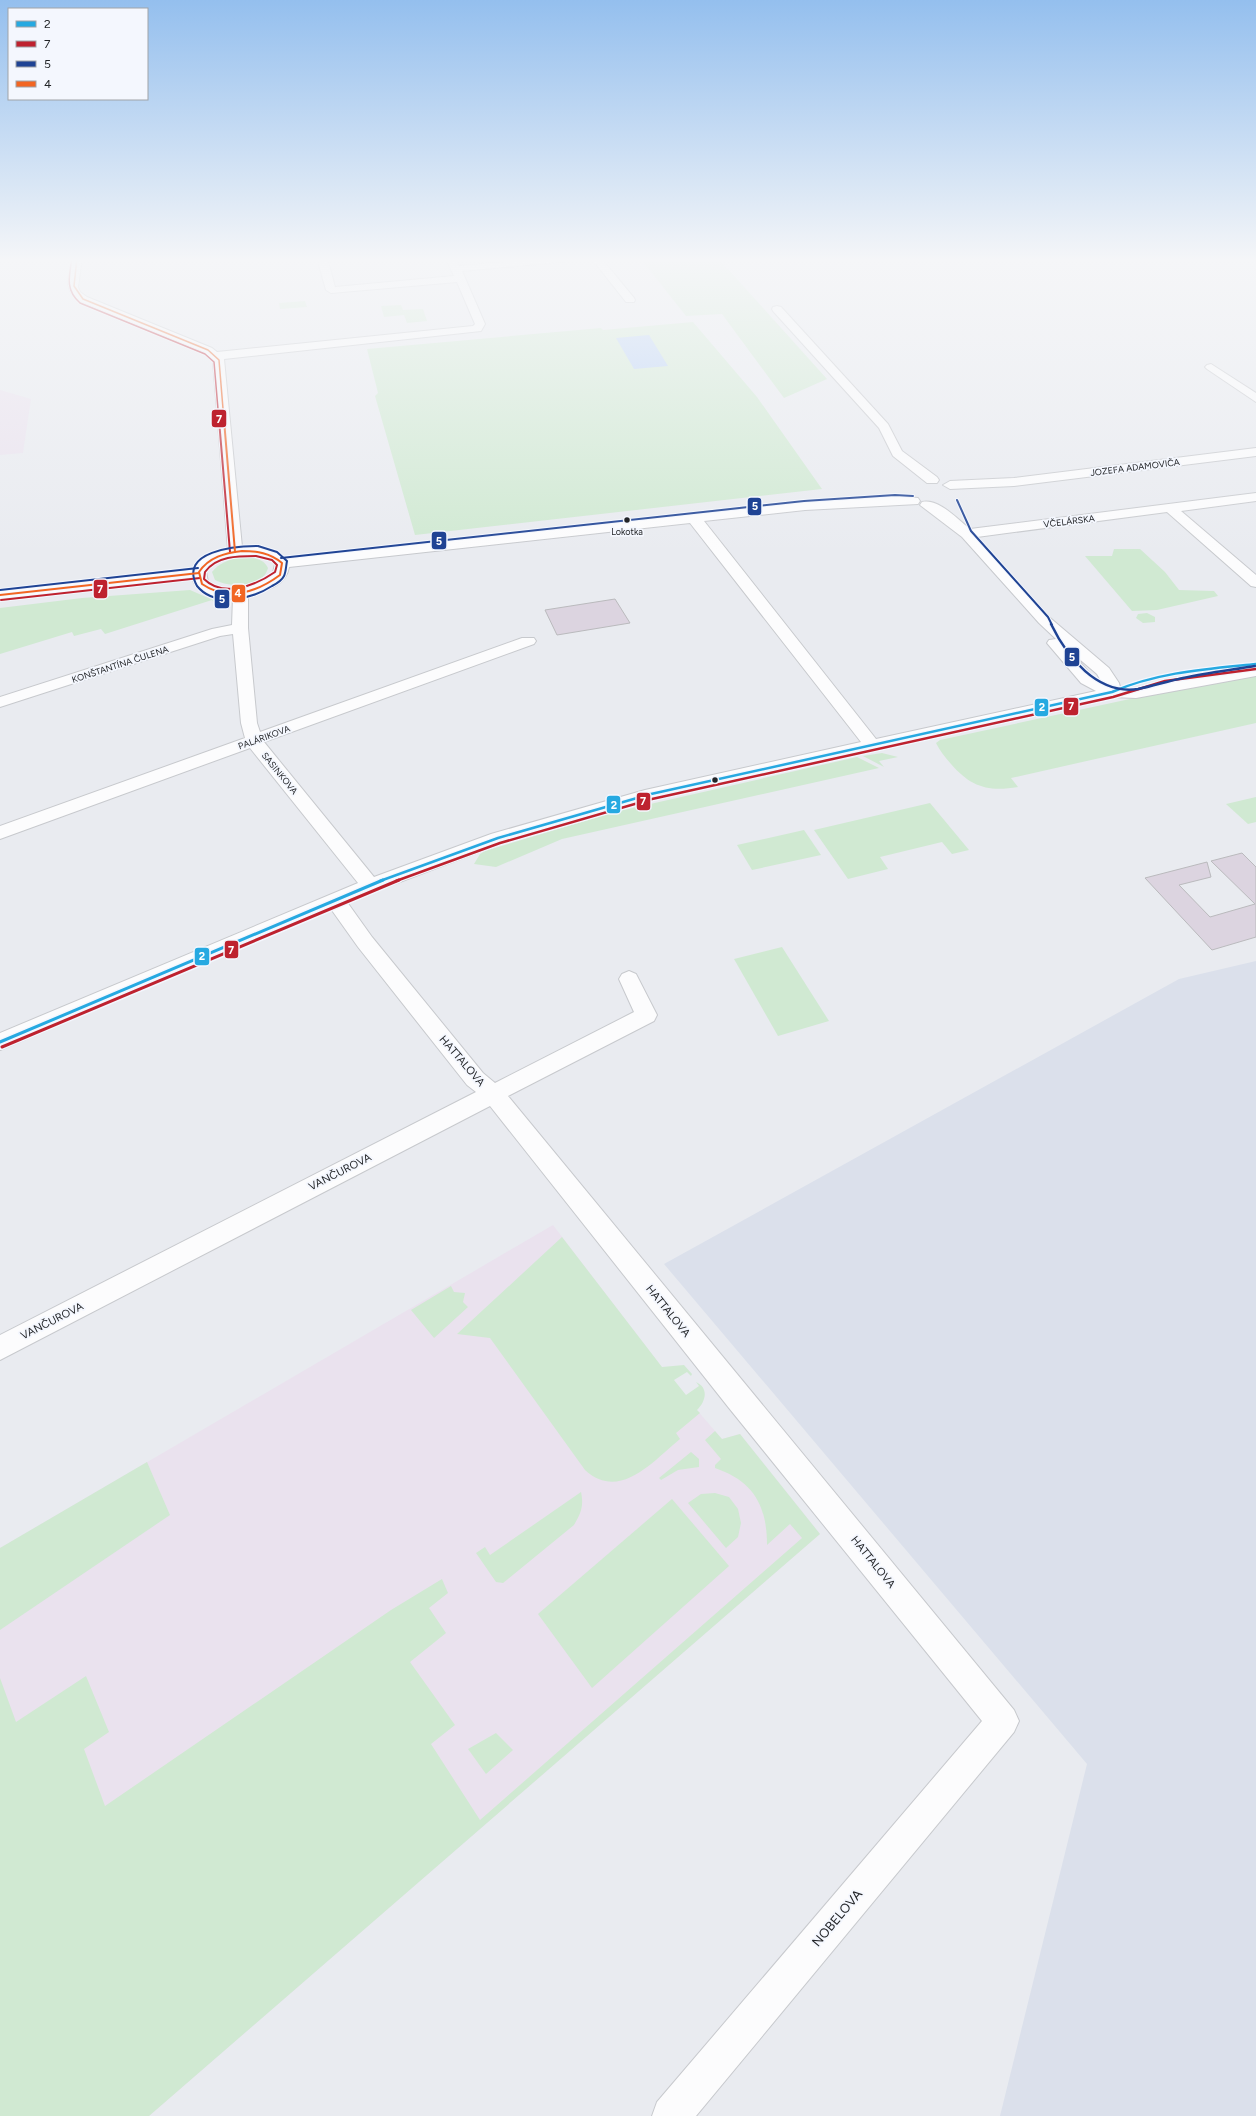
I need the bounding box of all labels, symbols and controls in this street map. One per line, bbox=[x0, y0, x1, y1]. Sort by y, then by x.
legend bbox=[8, 8, 148, 100]
text: 2 bbox=[44, 17, 51, 31]
text: 7 bbox=[44, 37, 51, 51]
text: 5 bbox=[44, 57, 51, 71]
text: 4 bbox=[44, 77, 52, 91]
line badge: 7 bbox=[211, 409, 227, 428]
text: 7 bbox=[216, 413, 222, 426]
street label: JOZEFA ADAMOVIČA bbox=[1090, 456, 1180, 478]
line badge: 5 bbox=[747, 497, 762, 516]
text: 5 bbox=[752, 500, 758, 513]
street label: VČELÁRSKA bbox=[1043, 512, 1095, 530]
marker: Lokotka bbox=[622, 515, 632, 525]
place label: Lokotka bbox=[611, 526, 643, 537]
line badge: 5 bbox=[431, 531, 447, 550]
text: 5 bbox=[436, 535, 442, 548]
line badge: 7 bbox=[93, 579, 108, 599]
text: 7 bbox=[97, 583, 103, 596]
line badge: 4 bbox=[231, 584, 246, 603]
text: 4 bbox=[235, 587, 242, 600]
line badge: 5 bbox=[214, 589, 230, 609]
text: 5 bbox=[219, 593, 225, 606]
street label: KONŠTANTÍNA ČULENA bbox=[70, 643, 170, 685]
line badge: 5 bbox=[1064, 647, 1080, 667]
text: 5 bbox=[1069, 651, 1075, 664]
line badge: 7 bbox=[1063, 697, 1079, 716]
line badge: 2 bbox=[1034, 698, 1049, 717]
text: 7 bbox=[1068, 700, 1074, 713]
text: 2 bbox=[1039, 701, 1045, 714]
street label: PALÁRIKOVA bbox=[237, 723, 291, 751]
street label: SASINKOVA bbox=[260, 750, 300, 796]
unlabelled marker bbox=[710, 775, 720, 785]
line badge: 7 bbox=[636, 792, 651, 811]
line badge: 2 bbox=[606, 795, 621, 814]
text: 7 bbox=[640, 795, 646, 808]
text: 2 bbox=[611, 799, 617, 812]
line badge: 7 bbox=[224, 940, 239, 959]
text: 7 bbox=[228, 944, 234, 957]
line badge: 2 bbox=[194, 947, 210, 966]
text: 2 bbox=[199, 950, 205, 963]
street label: HATTALOVA bbox=[436, 1033, 488, 1089]
street label: VANČUROVA bbox=[306, 1149, 374, 1193]
street label: HATTALOVA bbox=[643, 1282, 693, 1340]
street label: VANČUROVA bbox=[18, 1298, 86, 1342]
street label: HATTALOVA bbox=[848, 1533, 898, 1591]
street label: NOBELOVA bbox=[809, 1886, 865, 1949]

